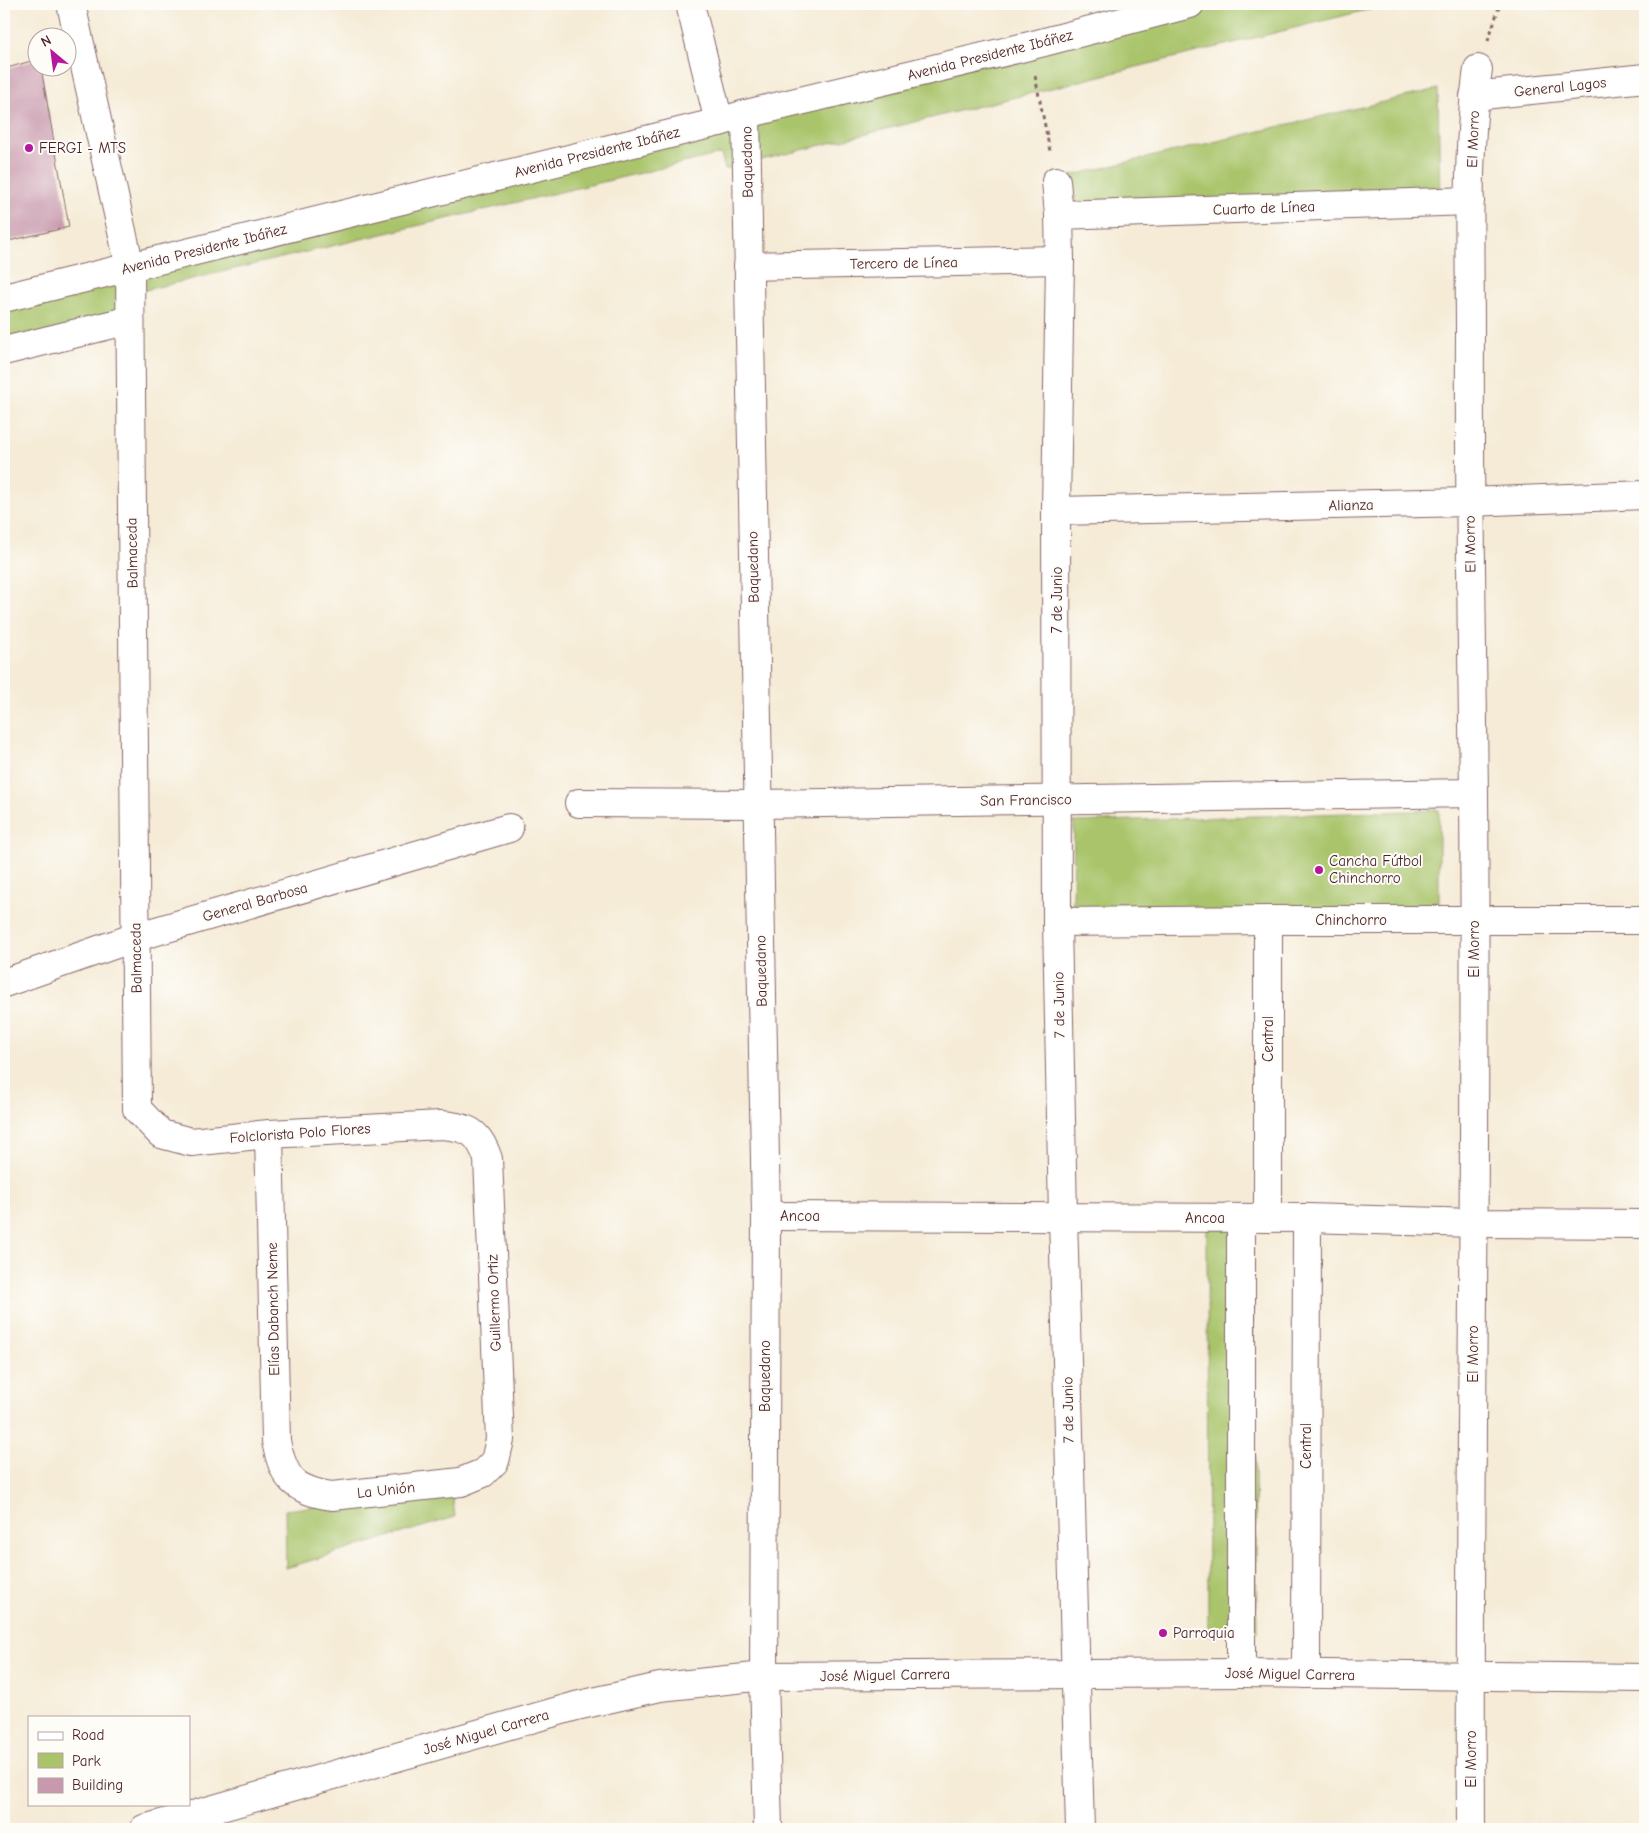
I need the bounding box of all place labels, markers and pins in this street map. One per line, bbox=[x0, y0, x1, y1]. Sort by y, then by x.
place label: FERGI - MTS bbox=[39, 139, 126, 157]
marker: FERGI - MTS bbox=[23, 142, 35, 154]
place label: Cancha Fútbol Chinchorro bbox=[1329, 852, 1422, 887]
marker: Cancha Fútbol Chinchorro bbox=[1313, 864, 1325, 876]
place label: Parroquia bbox=[1173, 1624, 1235, 1642]
marker: Parroquia bbox=[1157, 1627, 1169, 1639]

